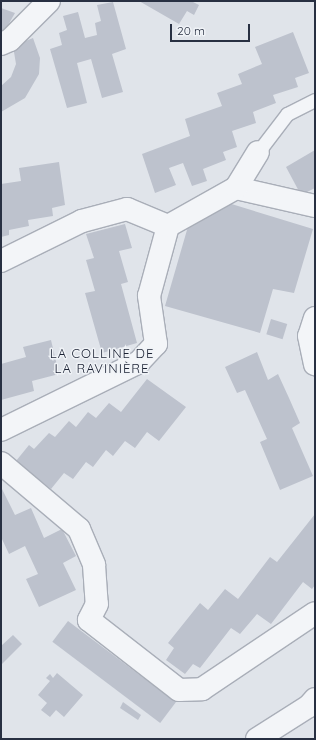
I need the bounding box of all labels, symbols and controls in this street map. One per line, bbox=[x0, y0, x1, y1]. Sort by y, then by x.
scale bar bbox=[172, 16, 252, 42]
text: 20 m bbox=[177, 23, 205, 38]
district label: LA COLLINE DE LA RAVINIÈRE bbox=[50, 346, 154, 377]

